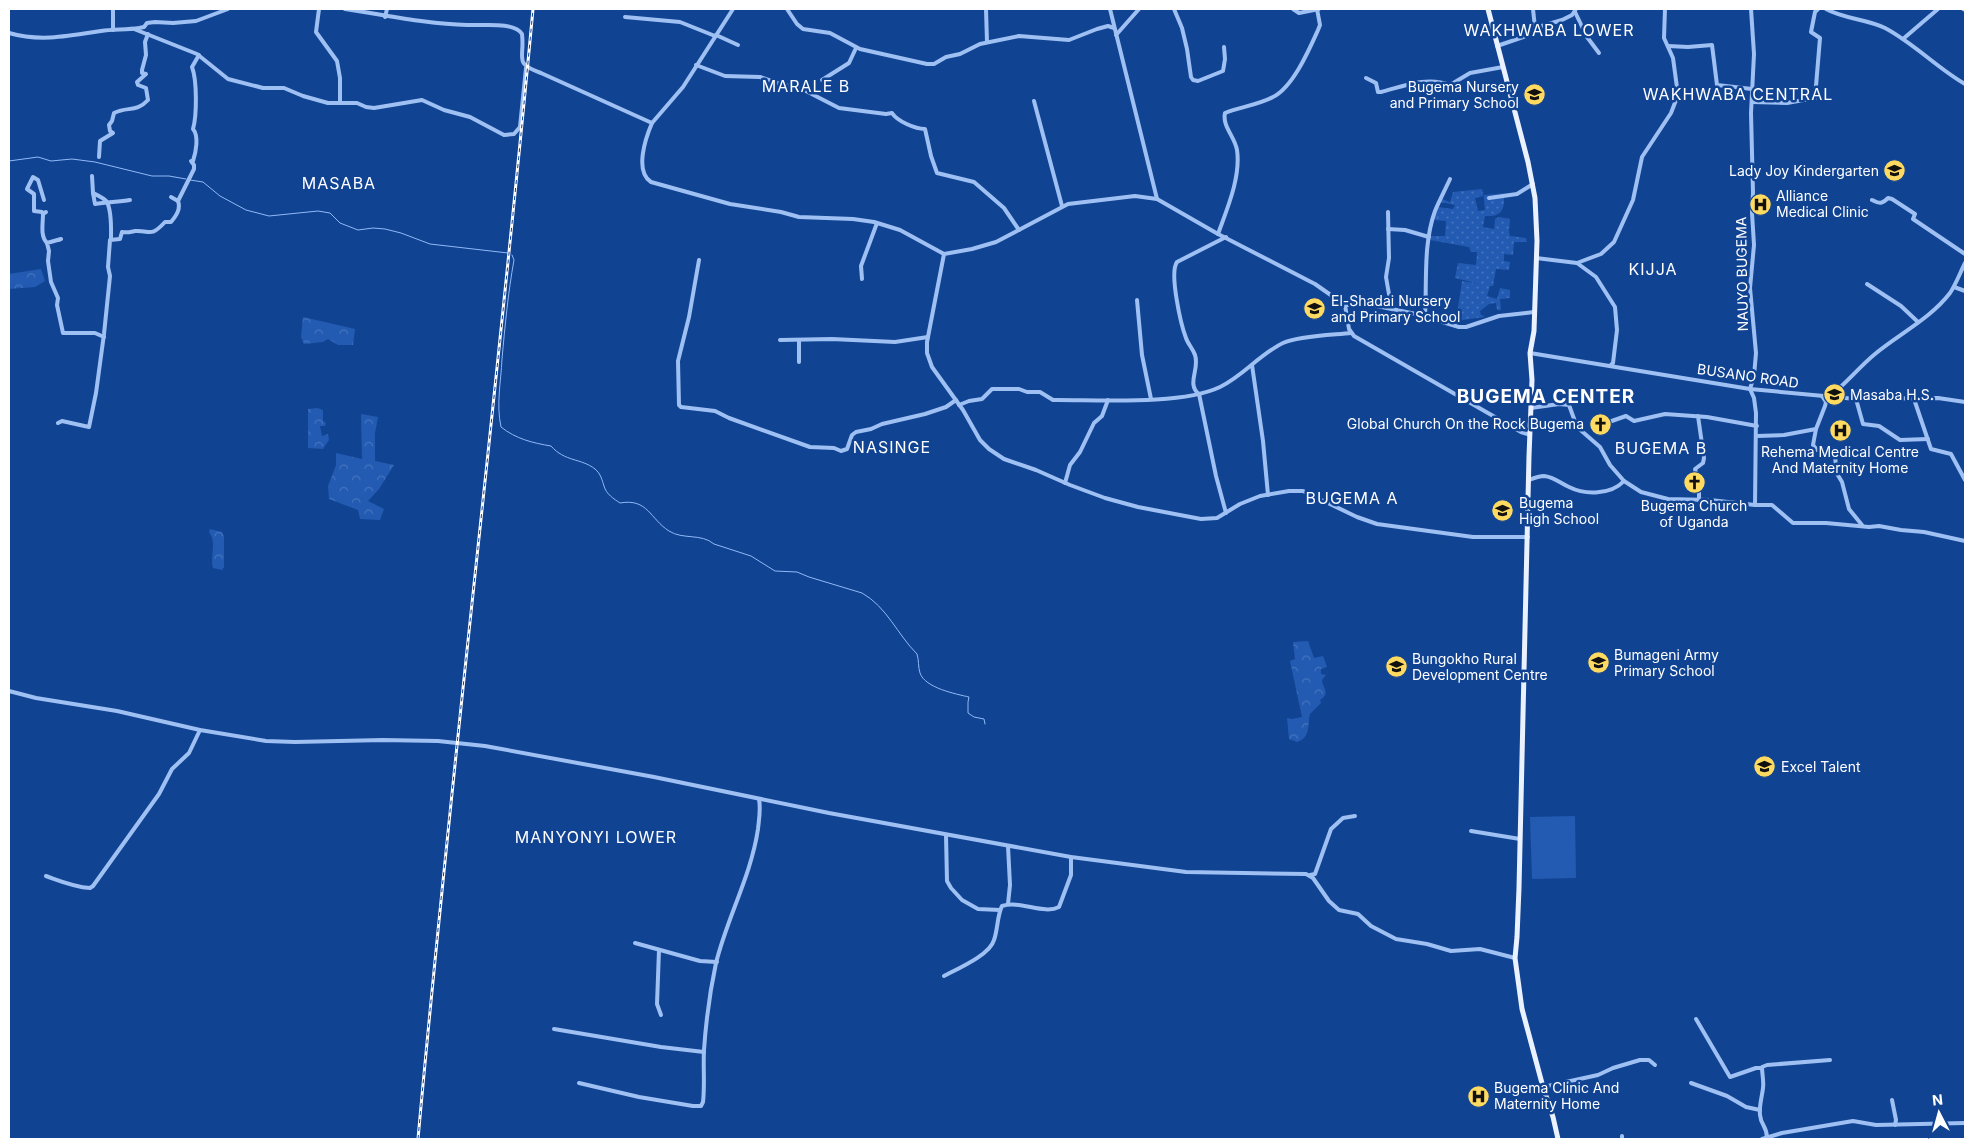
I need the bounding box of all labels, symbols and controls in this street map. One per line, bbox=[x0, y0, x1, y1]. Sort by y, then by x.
district label: WAKHWABA LOWER bbox=[1464, 20, 1634, 40]
district label: MARALE B bbox=[762, 76, 850, 96]
place label: Bugema Nursery and Primary School bbox=[1390, 78, 1519, 111]
school or university icon: Bugema Nursery and Primary School bbox=[1523, 83, 1547, 107]
district label: WAKHWABA CENTRAL bbox=[1643, 84, 1833, 104]
school or university icon: Lady Joy Kindergarten bbox=[1883, 159, 1907, 183]
place label: Lady Joy Kindergarten bbox=[1729, 162, 1879, 179]
district label: MASABA bbox=[302, 173, 376, 193]
place label: Alliance Medical Clinic bbox=[1776, 187, 1869, 220]
hospital icon: Alliance Medical Clinic bbox=[1748, 192, 1772, 216]
street label: NAUYO BUGEMA bbox=[1732, 216, 1751, 332]
district label: KIJJA bbox=[1628, 259, 1678, 279]
place label: El-Shadai Nursery and Primary School bbox=[1331, 292, 1460, 325]
school or university icon: El-Shadai Nursery and Primary School bbox=[1303, 297, 1327, 321]
street label: BUSANO ROAD bbox=[1696, 360, 1800, 391]
school or university icon: Masaba H.S. bbox=[1822, 383, 1846, 407]
district label: BUGEMA CENTER bbox=[1457, 385, 1635, 408]
place label: Masaba H.S. bbox=[1850, 386, 1934, 403]
church icon: Global Church On the Rock Bugema bbox=[1588, 412, 1612, 436]
place label: Global Church On the Rock Bugema bbox=[1347, 415, 1584, 432]
hospital icon: Rehema Medical Centre And Maternity Home bbox=[1828, 418, 1852, 442]
district label: NASINGE bbox=[853, 437, 931, 457]
district label: BUGEMA B bbox=[1615, 438, 1707, 458]
place label: Rehema Medical Centre And Maternity Home bbox=[1761, 443, 1919, 476]
church icon: Bugema Church of Uganda bbox=[1682, 471, 1706, 495]
district label: BUGEMA A bbox=[1306, 488, 1398, 508]
place label: Bugema High School bbox=[1519, 494, 1599, 527]
place label: Bugema Church of Uganda bbox=[1641, 497, 1747, 530]
school or university icon: Bugema High School bbox=[1491, 499, 1515, 523]
place label: Bumageni Army Primary School bbox=[1614, 646, 1719, 679]
place label: Bungokho Rural Development Centre bbox=[1412, 650, 1548, 683]
school or university icon: Bumageni Army Primary School bbox=[1586, 651, 1610, 675]
school or university icon: Bungokho Rural Development Centre bbox=[1384, 655, 1408, 679]
school or university icon: Excel Talent bbox=[1753, 755, 1777, 779]
place label: Excel Talent bbox=[1781, 758, 1861, 775]
district label: MANYONYI LOWER bbox=[515, 827, 677, 847]
place label: Bugema Clinic And Maternity Home bbox=[1494, 1079, 1619, 1112]
hospital icon: Bugema Clinic And Maternity Home bbox=[1466, 1084, 1490, 1108]
north arrow bbox=[1914, 1088, 1964, 1138]
text: N bbox=[1931, 1091, 1944, 1109]

